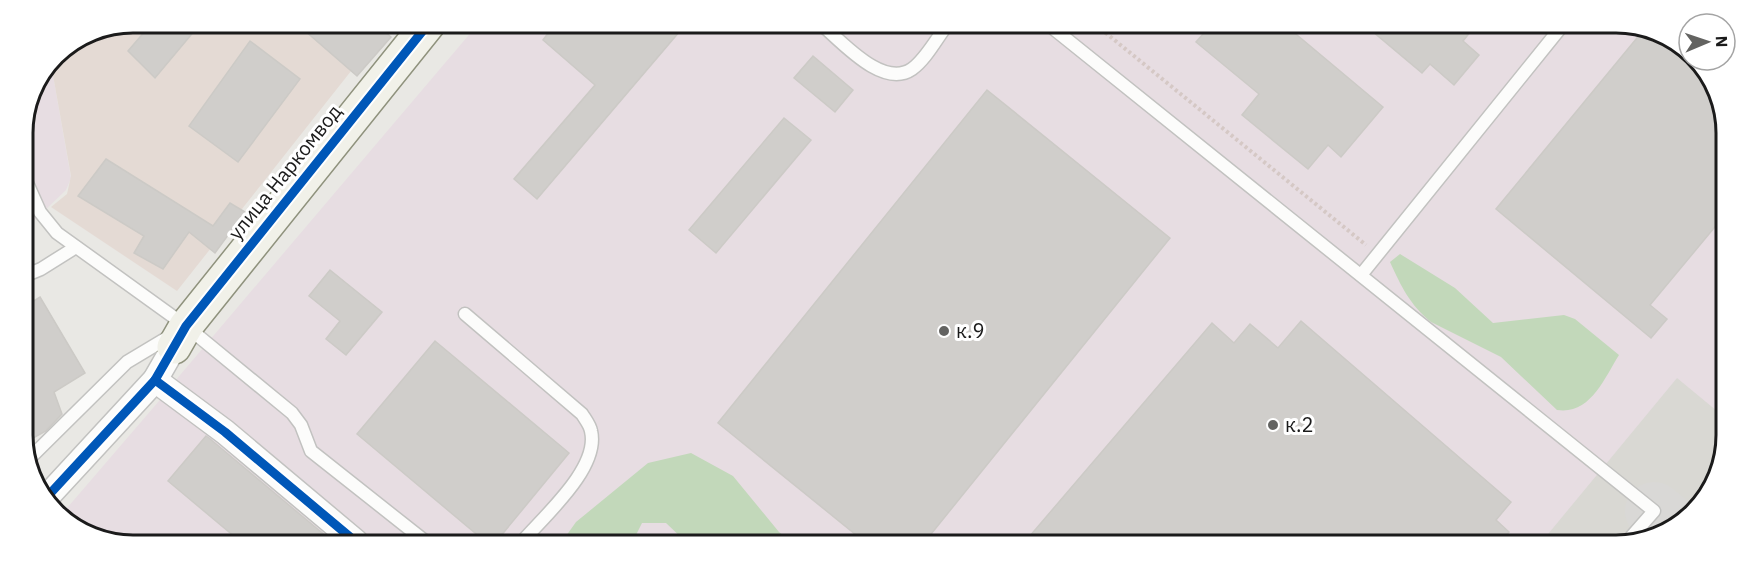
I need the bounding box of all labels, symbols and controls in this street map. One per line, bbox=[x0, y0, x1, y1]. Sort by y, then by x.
north arrow bbox=[1677, 12, 1737, 72]
text: N bbox=[1712, 35, 1732, 48]
street label: улица Наркомвод bbox=[222, 98, 348, 245]
place label: к.9 bbox=[956, 317, 984, 344]
marker: к.9 bbox=[937, 324, 951, 338]
place label: к.2 bbox=[1285, 411, 1313, 438]
marker: к.2 bbox=[1266, 418, 1280, 432]

